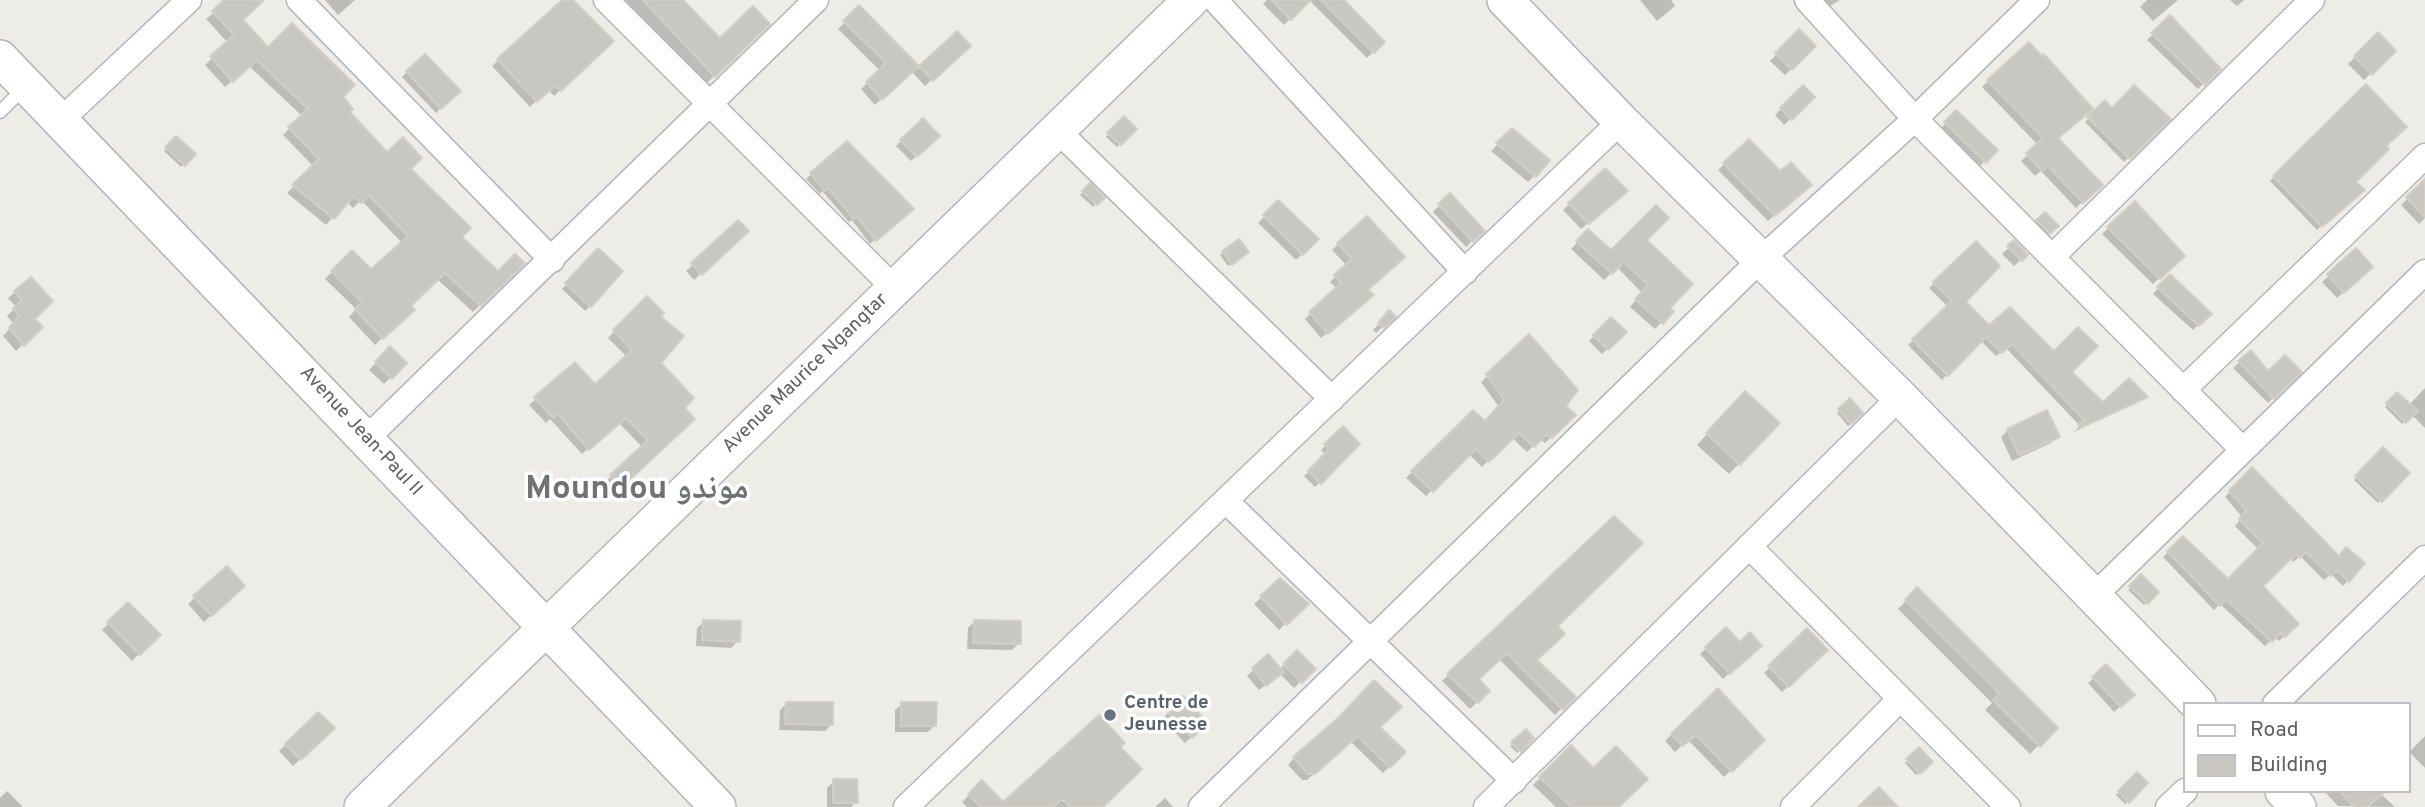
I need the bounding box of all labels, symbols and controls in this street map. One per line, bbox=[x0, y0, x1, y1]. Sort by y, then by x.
street label: Avenue Maurice Ngangtar bbox=[719, 289, 893, 459]
street label: Avenue Jean-Paul II bbox=[294, 362, 426, 502]
district label: Moundou موندو bbox=[525, 471, 749, 511]
place label: Centre de Jeunesse bbox=[1124, 693, 1209, 737]
legend bbox=[2184, 702, 2411, 793]
marker: Centre de Jeunesse bbox=[1102, 707, 1118, 723]
text: Road bbox=[2250, 717, 2299, 744]
text: Building bbox=[2250, 752, 2328, 779]

